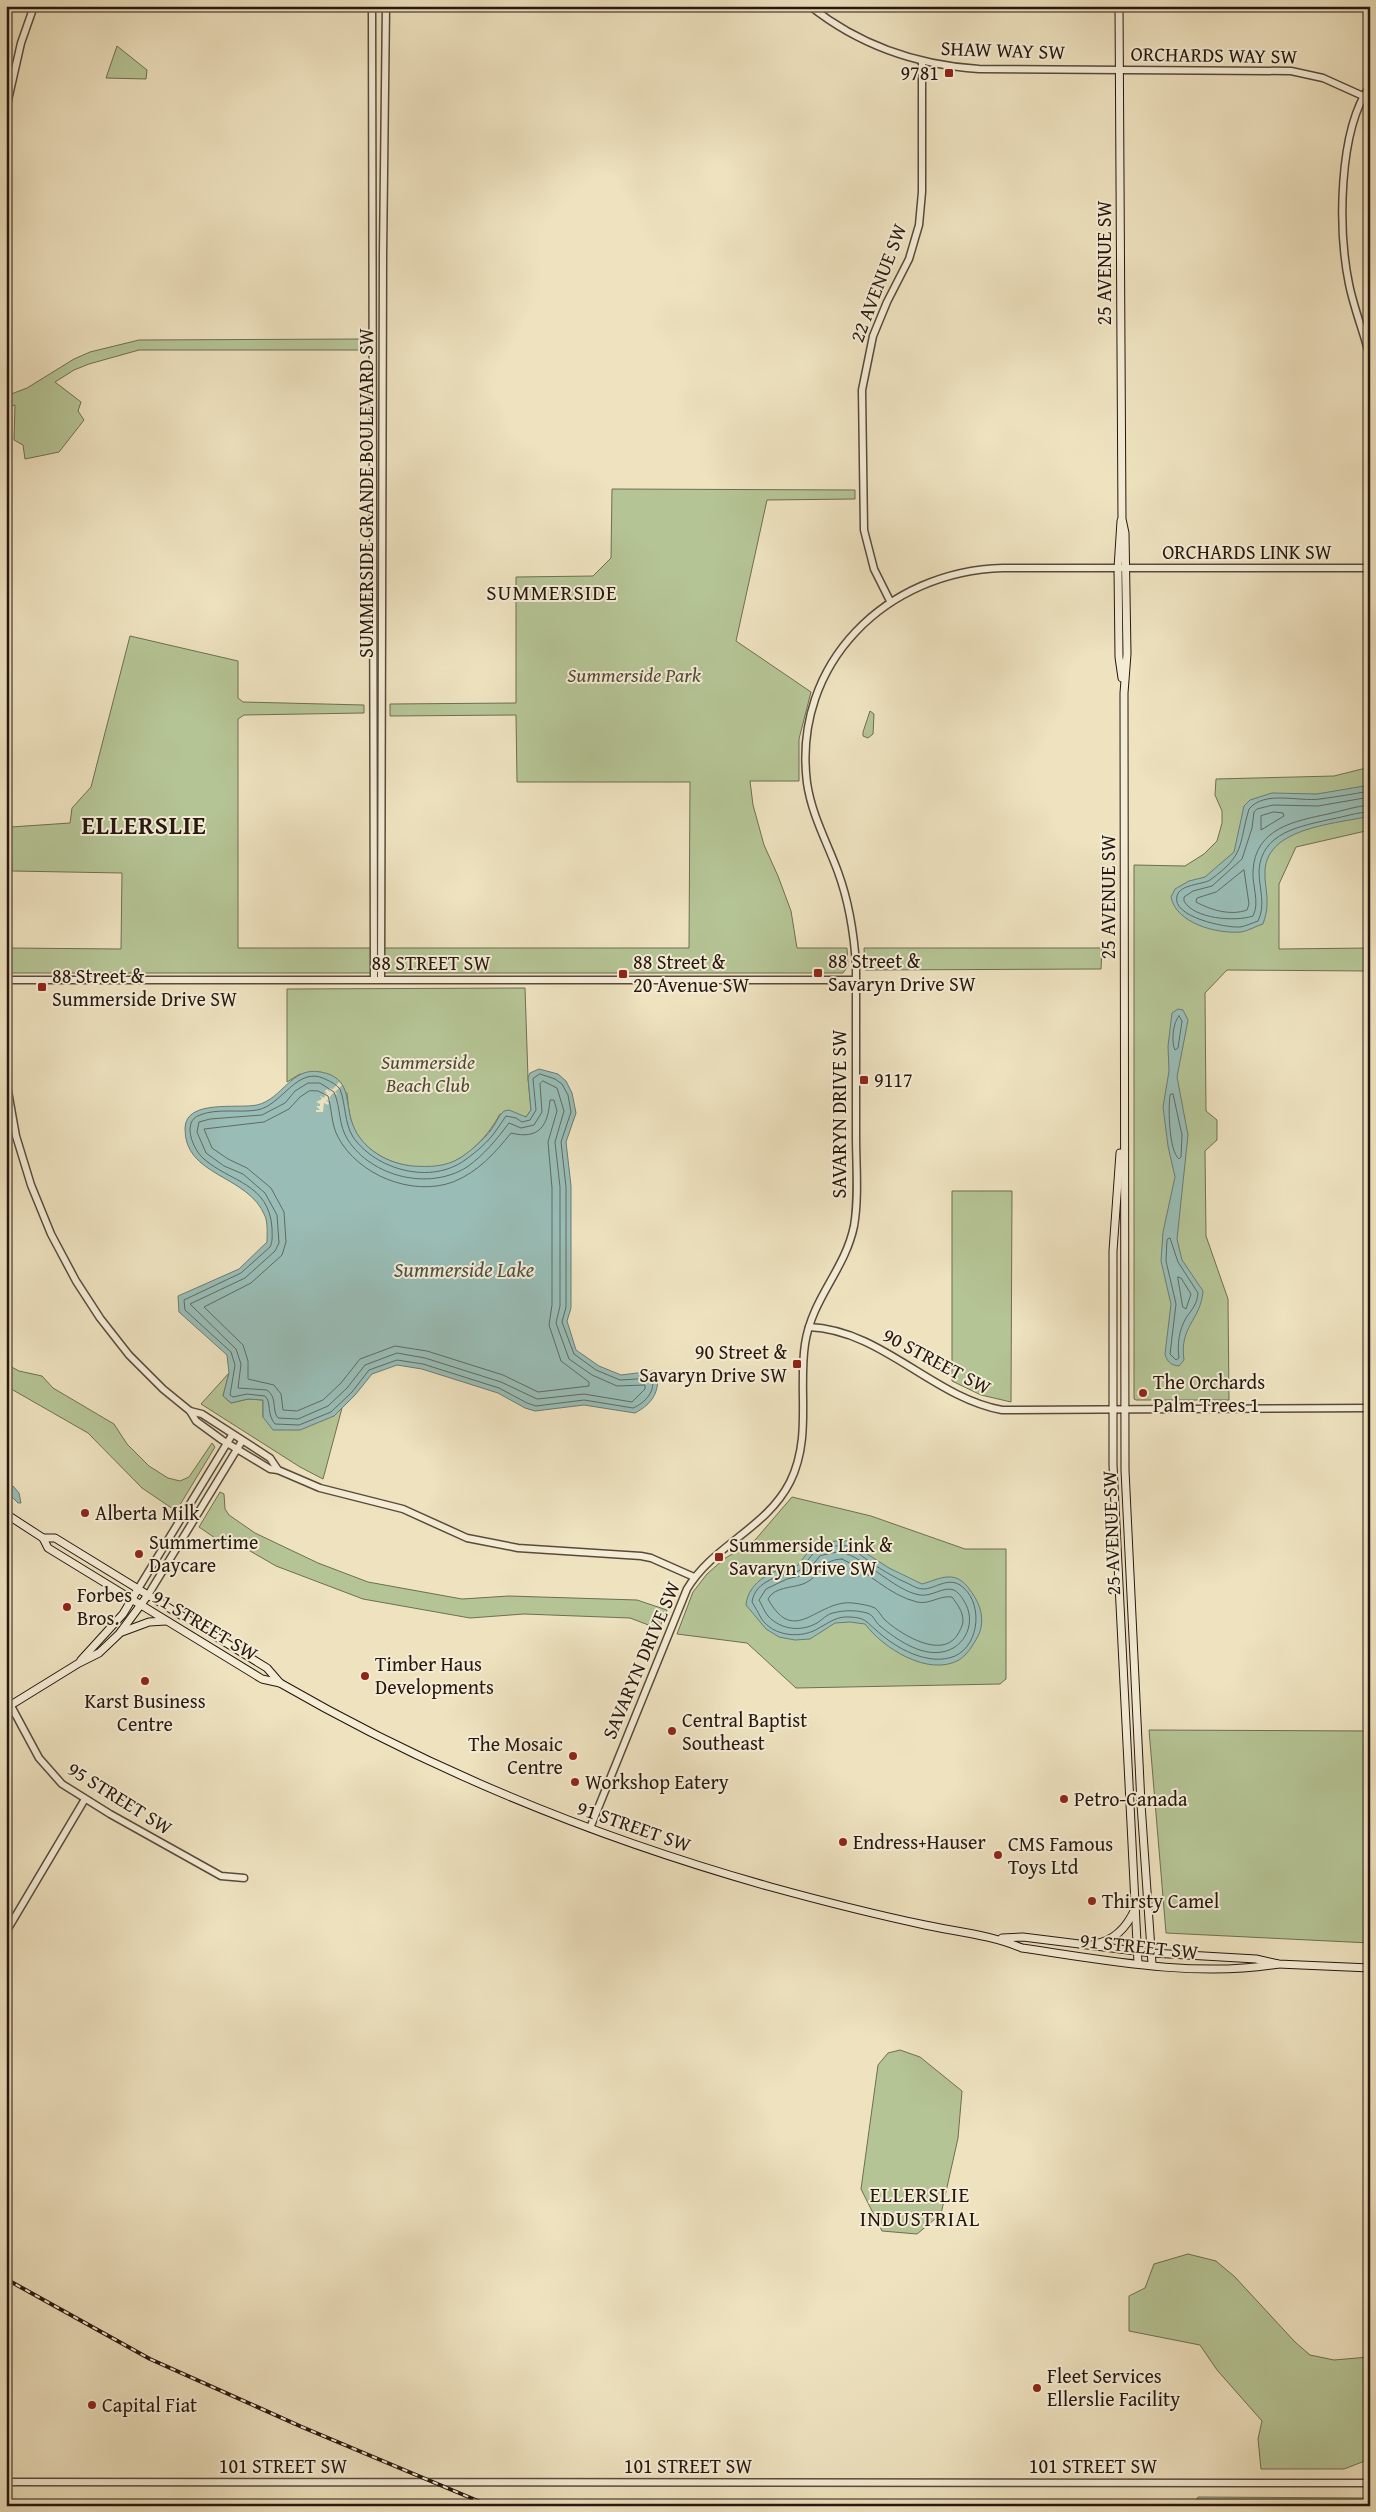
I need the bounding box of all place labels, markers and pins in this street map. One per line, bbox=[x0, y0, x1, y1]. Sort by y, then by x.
place label: 9781 bbox=[900, 58, 939, 87]
marker: 9781 bbox=[943, 67, 955, 79]
place label: 88 Street & Savaryn Drive SW bbox=[828, 946, 976, 998]
place label: 88 Street & 20 Avenue SW bbox=[633, 947, 749, 999]
place label: 88 Street & Summerside Drive SW bbox=[52, 961, 237, 1013]
marker: 88 Street & Savaryn Drive SW bbox=[812, 967, 824, 979]
marker: 88 Street & 20 Avenue SW bbox=[617, 968, 629, 980]
marker: 88 Street & Summerside Drive SW bbox=[36, 981, 48, 993]
place label: 9117 bbox=[874, 1065, 913, 1094]
marker: 9117 bbox=[858, 1074, 870, 1086]
place label: 90 Street & Savaryn Drive SW bbox=[639, 1337, 787, 1389]
marker: 90 Street & Savaryn Drive SW bbox=[791, 1358, 803, 1370]
place label: The Orchards Palm Trees 1 bbox=[1153, 1367, 1265, 1419]
marker: The Orchards Palm Trees 1 bbox=[1137, 1387, 1149, 1399]
place label: Alberta Milk bbox=[95, 1498, 200, 1527]
marker: Alberta Milk bbox=[79, 1507, 91, 1519]
place label: Summertime Daycare bbox=[149, 1527, 258, 1579]
place label: Summerside Link & Savaryn Drive SW bbox=[729, 1530, 893, 1582]
marker: Summertime Daycare bbox=[133, 1548, 145, 1560]
marker: Summerside Link & Savaryn Drive SW bbox=[713, 1551, 725, 1563]
place label: Forbes Bros. bbox=[77, 1580, 132, 1632]
marker: Forbes Bros. bbox=[61, 1601, 73, 1613]
place label: Timber Haus Developments bbox=[375, 1649, 494, 1701]
marker: Timber Haus Developments bbox=[359, 1670, 371, 1682]
marker: Karst Business Centre bbox=[139, 1675, 151, 1687]
place label: Karst Business Centre bbox=[84, 1686, 206, 1738]
place label: Central Baptist Southeast bbox=[682, 1705, 807, 1757]
marker: Central Baptist Southeast bbox=[666, 1725, 678, 1737]
place label: The Mosaic Centre bbox=[468, 1729, 563, 1781]
marker: The Mosaic Centre bbox=[567, 1750, 579, 1762]
place label: Workshop Eatery bbox=[585, 1767, 729, 1796]
marker: Workshop Eatery bbox=[569, 1776, 581, 1788]
place label: Petro-Canada bbox=[1074, 1784, 1188, 1813]
marker: Petro-Canada bbox=[1058, 1793, 1070, 1805]
place label: Endress+Hauser bbox=[853, 1827, 986, 1856]
place label: CMS Famous Toys Ltd bbox=[1008, 1829, 1113, 1881]
marker: Endress+Hauser bbox=[837, 1836, 849, 1848]
marker: CMS Famous Toys Ltd bbox=[992, 1849, 1004, 1861]
place label: Thirsty Camel bbox=[1102, 1886, 1220, 1915]
marker: Thirsty Camel bbox=[1086, 1895, 1098, 1907]
place label: Fleet Services Ellerslie Facility bbox=[1047, 2361, 1180, 2413]
marker: Fleet Services Ellerslie Facility bbox=[1031, 2382, 1043, 2394]
place label: Capital Fiat bbox=[102, 2390, 197, 2419]
marker: Capital Fiat bbox=[86, 2399, 98, 2411]

